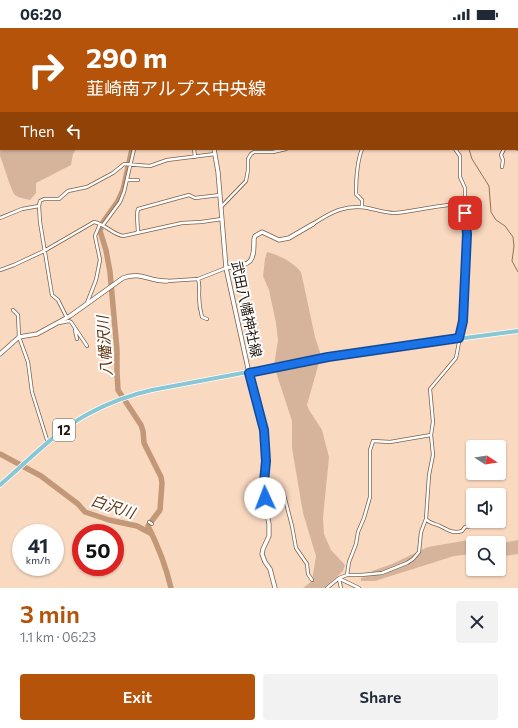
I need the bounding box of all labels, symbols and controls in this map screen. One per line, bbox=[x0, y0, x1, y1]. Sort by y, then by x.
text: 06:20 bbox=[20, 5, 62, 23]
text: 290 m bbox=[86, 40, 167, 74]
icon: right bbox=[20, 44, 72, 96]
text: 韮崎南アルプス中央線 bbox=[86, 77, 266, 99]
icon: left bbox=[63, 120, 85, 142]
text: Then bbox=[20, 122, 55, 140]
pin bbox=[448, 196, 482, 230]
icon: arrive bbox=[454, 202, 476, 224]
street label: 武田八幡神社線 bbox=[228, 259, 266, 359]
water label: 八幡沢川 bbox=[93, 313, 115, 377]
road number: 12 bbox=[53, 419, 75, 441]
north arrow bbox=[466, 440, 506, 480]
map controls bbox=[466, 440, 506, 576]
position arrow bbox=[244, 477, 286, 519]
button: sound bbox=[466, 488, 506, 528]
water label: 白沢川 bbox=[89, 490, 139, 522]
speed limit sign: 50 bbox=[72, 524, 124, 576]
text: 41 bbox=[28, 533, 48, 557]
button: search bbox=[466, 536, 506, 576]
text: km/h bbox=[26, 554, 50, 566]
text: 3 min bbox=[20, 599, 80, 628]
button: close bbox=[456, 601, 498, 643]
text: 1.1 km · 06:23 bbox=[20, 629, 96, 645]
button: Exit bbox=[20, 674, 255, 720]
button: Share bbox=[263, 674, 498, 720]

